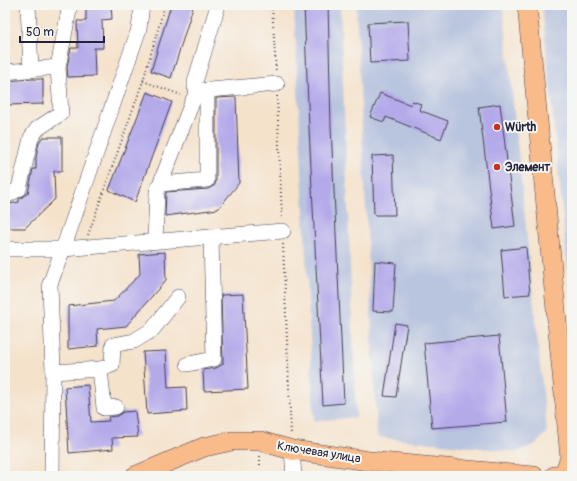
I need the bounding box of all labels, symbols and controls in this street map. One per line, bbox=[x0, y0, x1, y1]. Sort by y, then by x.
scale bar bbox=[20, 18, 104, 44]
text: 50 m bbox=[26, 25, 54, 40]
place label: Würth bbox=[505, 120, 537, 135]
marker: Würth bbox=[492, 122, 502, 132]
place label: Элемент bbox=[505, 160, 551, 175]
marker: Элемент bbox=[492, 162, 502, 172]
street label: Ключевая улица bbox=[276, 439, 362, 467]

